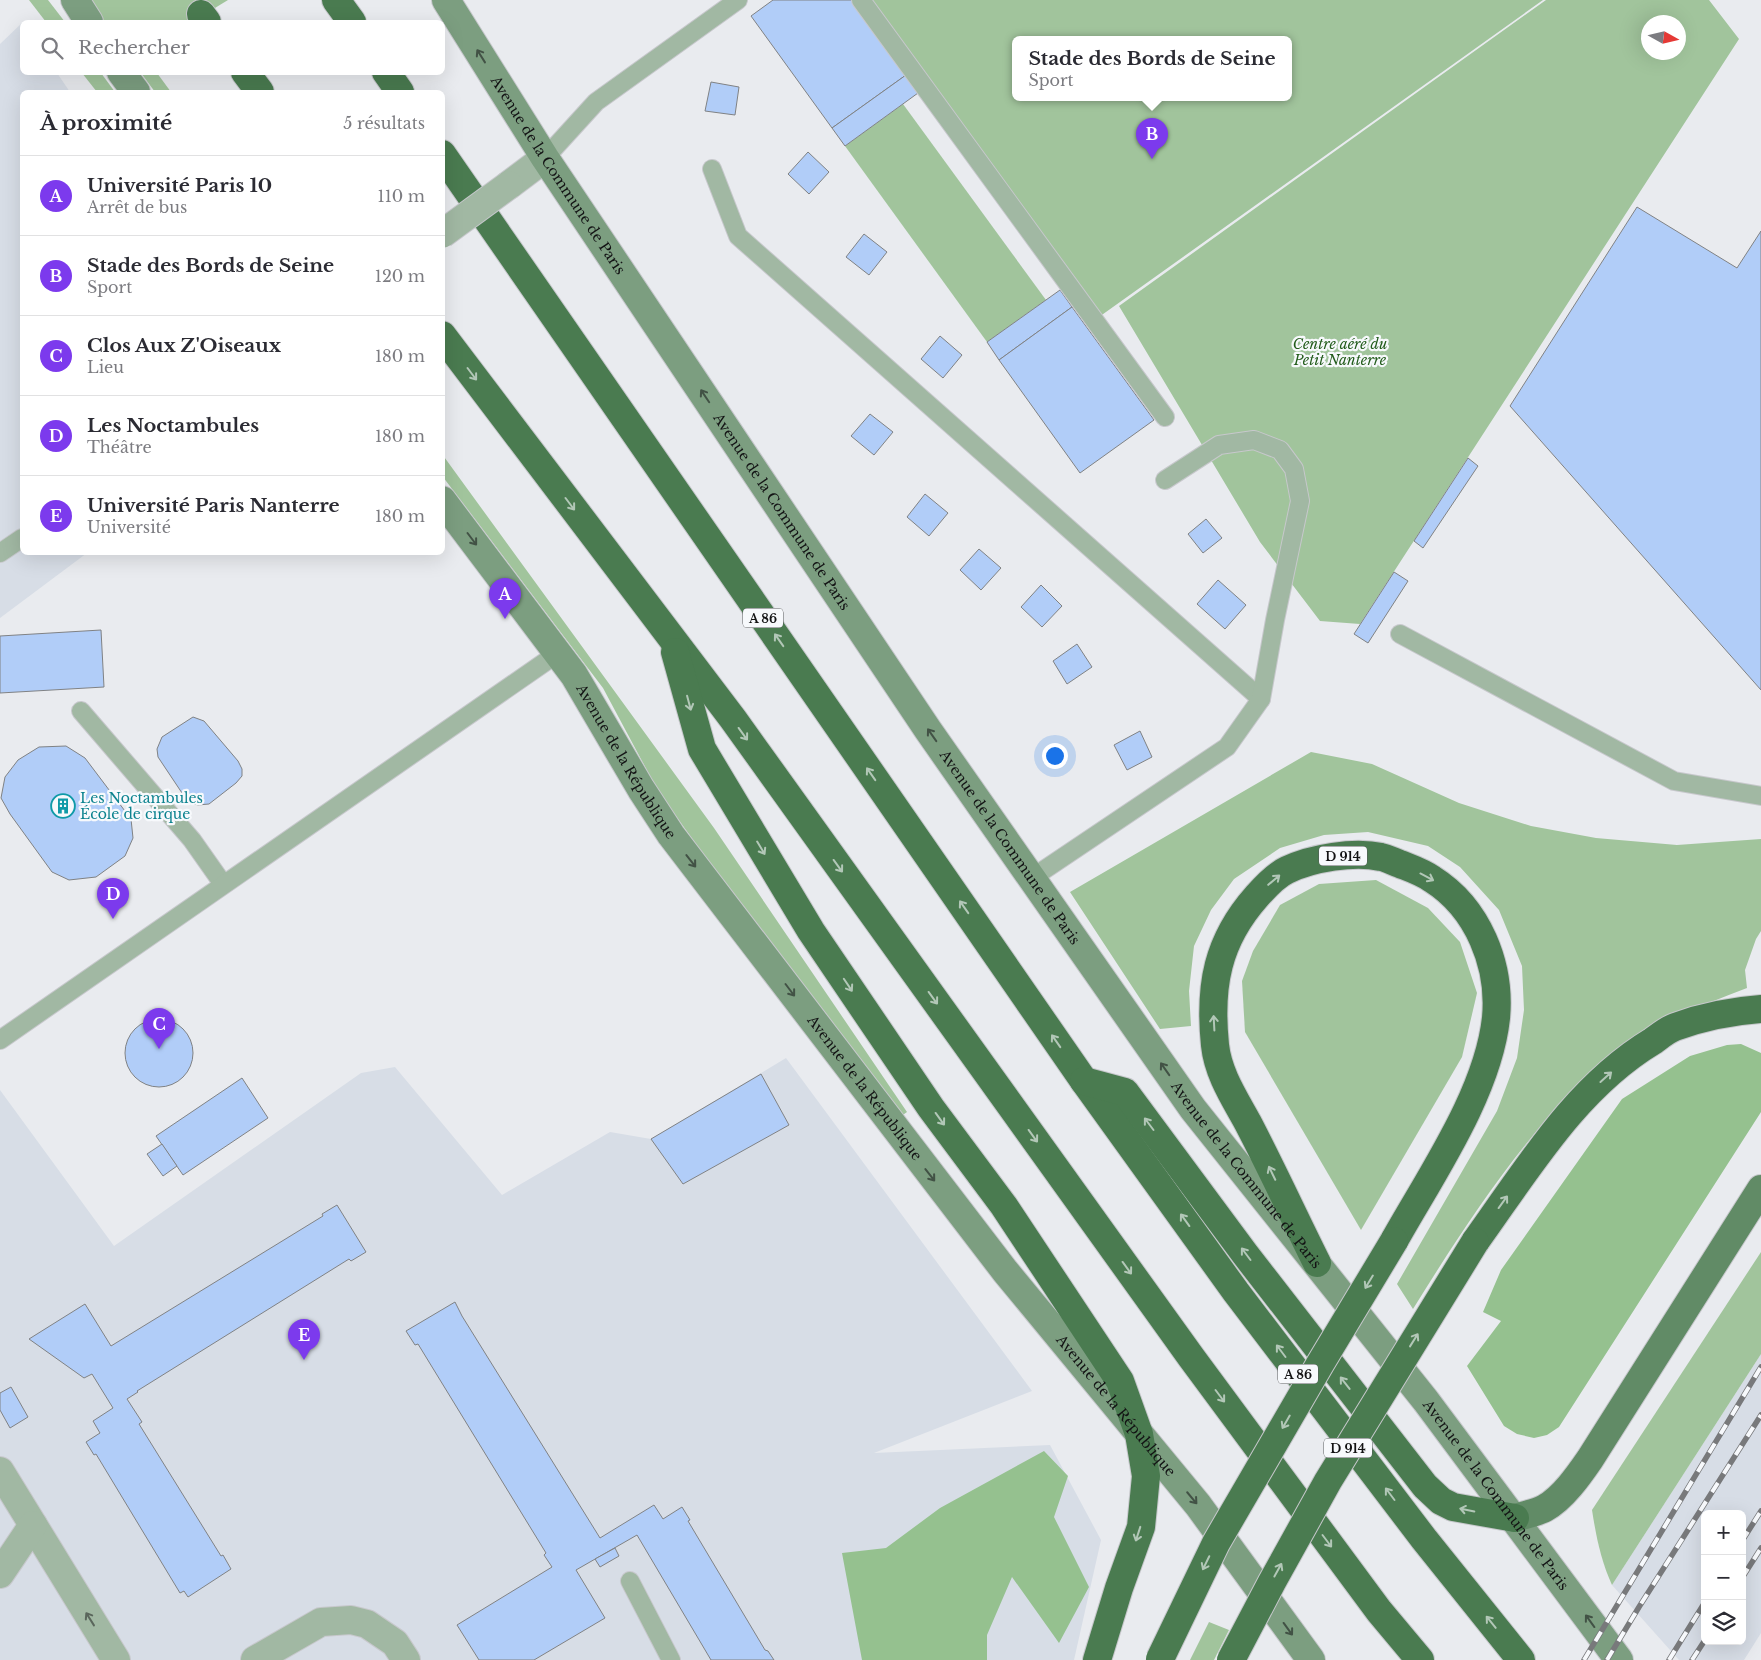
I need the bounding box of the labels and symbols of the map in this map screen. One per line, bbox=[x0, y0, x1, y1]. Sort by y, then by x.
north arrow bbox=[1641, 15, 1686, 60]
one-way arrow bbox=[476, 49, 486, 63]
street label: Avenue de la Commune de Paris bbox=[486, 72, 629, 278]
pin: B bbox=[1136, 118, 1168, 159]
park label: Centre aéré du Petit Nanterre bbox=[1293, 335, 1387, 369]
one-way arrow bbox=[467, 367, 477, 381]
one-way arrow bbox=[700, 389, 710, 403]
street label: Avenue de la Commune de Paris bbox=[709, 409, 854, 614]
one-way arrow bbox=[564, 497, 575, 510]
one-way arrow bbox=[467, 532, 477, 546]
pin: A bbox=[489, 578, 521, 619]
road number: A 86 bbox=[743, 608, 783, 628]
one-way arrow bbox=[774, 633, 784, 647]
street label: Avenue de la République bbox=[572, 680, 680, 842]
one-way arrow bbox=[685, 695, 695, 711]
one-way arrow bbox=[738, 727, 748, 741]
one-way arrow bbox=[927, 728, 937, 742]
your location bbox=[1042, 743, 1068, 769]
street label: Avenue de la Commune de Paris bbox=[935, 746, 1084, 948]
one-way arrow bbox=[866, 767, 876, 781]
place label: Les Noctambules École de cirque bbox=[80, 789, 203, 823]
building icon: Les Noctambules École de cirque bbox=[50, 793, 76, 819]
one-way arrow bbox=[757, 840, 767, 854]
road number: D 914 bbox=[1319, 846, 1367, 866]
one-way arrow bbox=[686, 854, 697, 867]
one-way arrow bbox=[833, 859, 844, 872]
one-way arrow bbox=[1419, 873, 1434, 882]
one-way arrow bbox=[1268, 874, 1281, 885]
pin: D bbox=[97, 878, 129, 919]
one-way arrow bbox=[959, 901, 969, 915]
one-way arrow bbox=[843, 978, 853, 992]
one-way arrow bbox=[785, 983, 795, 997]
one-way arrow bbox=[928, 991, 939, 1004]
pin: C bbox=[143, 1008, 175, 1049]
street label: Avenue de la République bbox=[803, 1011, 926, 1164]
one-way arrow bbox=[1209, 1015, 1218, 1031]
one-way arrow bbox=[1051, 1034, 1061, 1048]
one-way arrow bbox=[1160, 1062, 1170, 1076]
one-way arrow bbox=[1599, 1071, 1612, 1083]
street label: Avenue de la Commune de Paris bbox=[1167, 1077, 1326, 1272]
one-way arrow bbox=[935, 1112, 945, 1126]
one-way arrow bbox=[1144, 1117, 1154, 1131]
one-way arrow bbox=[1028, 1129, 1038, 1143]
one-way arrow bbox=[1267, 1165, 1277, 1180]
one-way arrow bbox=[925, 1168, 936, 1181]
one-way arrow bbox=[1498, 1195, 1508, 1209]
one-way arrow bbox=[1179, 1214, 1190, 1227]
one-way arrow bbox=[1241, 1247, 1251, 1261]
one-way arrow bbox=[1122, 1261, 1132, 1275]
one-way arrow bbox=[1363, 1275, 1373, 1289]
pin: E bbox=[288, 1319, 320, 1360]
street label: Avenue de la République bbox=[1052, 1330, 1180, 1480]
one-way arrow bbox=[1409, 1333, 1420, 1347]
one-way arrow bbox=[1276, 1345, 1287, 1358]
road number: A 86 bbox=[1278, 1365, 1318, 1384]
one-way arrow bbox=[1340, 1376, 1350, 1390]
one-way arrow bbox=[1215, 1389, 1225, 1403]
street label: Avenue de la Commune de Paris bbox=[1418, 1395, 1573, 1594]
one-way arrow bbox=[1280, 1414, 1290, 1428]
road number: D 914 bbox=[1324, 1439, 1372, 1458]
one-way arrow bbox=[1385, 1487, 1395, 1501]
one-way arrow bbox=[1187, 1491, 1198, 1504]
one-way arrow bbox=[1459, 1505, 1475, 1515]
one-way arrow bbox=[1133, 1525, 1143, 1541]
one-way arrow bbox=[1322, 1534, 1332, 1548]
one-way arrow bbox=[1201, 1556, 1211, 1571]
one-way arrow bbox=[1273, 1563, 1283, 1578]
one-way arrow bbox=[85, 1612, 95, 1626]
one-way arrow bbox=[1585, 1615, 1596, 1628]
one-way arrow bbox=[1485, 1616, 1496, 1629]
one-way arrow bbox=[1283, 1622, 1294, 1635]

